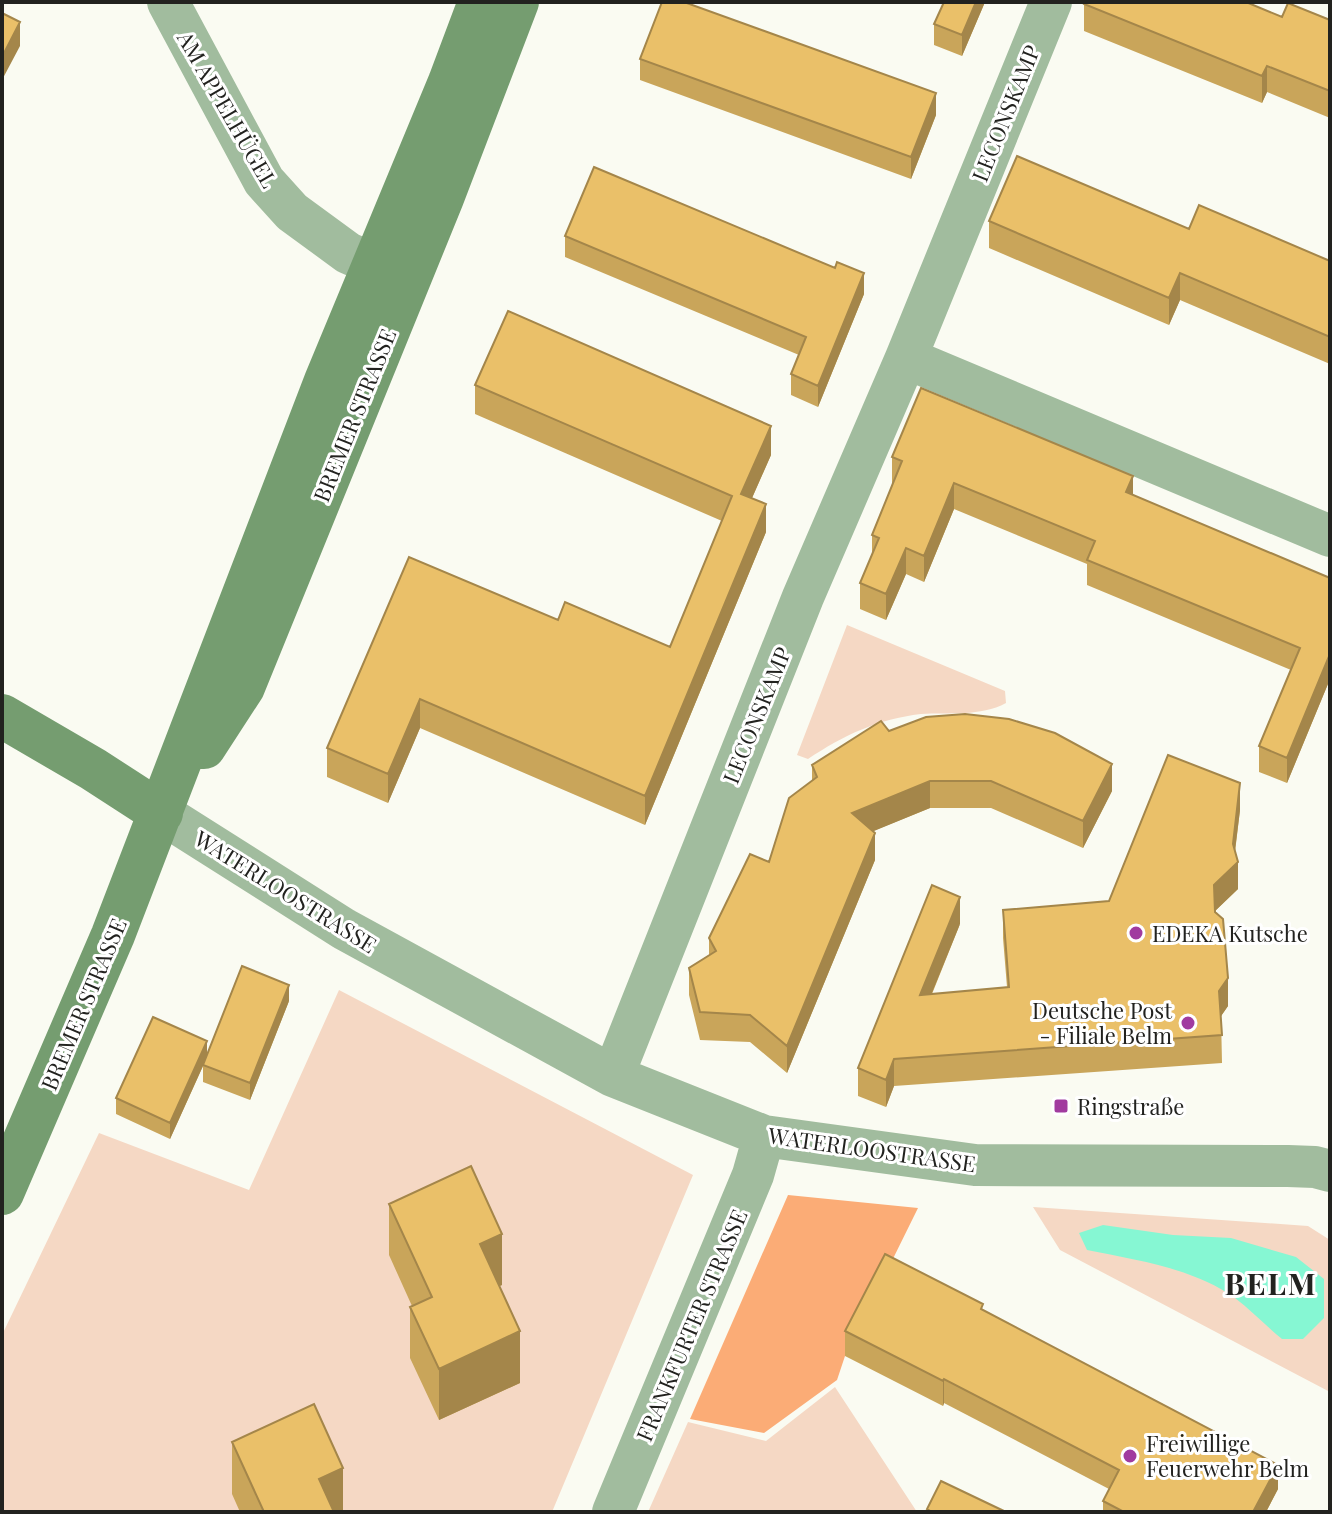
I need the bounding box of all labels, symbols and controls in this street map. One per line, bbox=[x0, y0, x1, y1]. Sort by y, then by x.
street label: AM APPELHÜGEL bbox=[170, 24, 285, 193]
street label: LECONSKAMP bbox=[964, 40, 1046, 186]
street label: BREMER STRASSE bbox=[306, 324, 402, 506]
street label: LECONSKAMP bbox=[715, 642, 797, 788]
street label: WATERLOOSTRASSE bbox=[189, 822, 383, 959]
street label: BREMER STRASSE bbox=[33, 913, 133, 1095]
place label: EDEKA Kutsche bbox=[1152, 918, 1308, 948]
marker: EDEKA Kutsche bbox=[1127, 924, 1145, 942]
place label: Deutsche Post - Filiale Belm bbox=[1032, 995, 1173, 1050]
marker: Deutsche Post - Filiale Belm bbox=[1179, 1014, 1197, 1032]
place label: Ringstraße bbox=[1077, 1091, 1184, 1121]
marker: Ringstraße bbox=[1052, 1097, 1070, 1115]
street label: WATERLOOSTRASSE bbox=[765, 1119, 978, 1178]
street label: FRANKFURTER STRASSE bbox=[629, 1204, 753, 1446]
district label: BELM bbox=[1224, 1263, 1318, 1303]
place label: Freiwillige Feuerwehr Belm bbox=[1146, 1428, 1310, 1483]
marker: Freiwillige Feuerwehr Belm bbox=[1121, 1447, 1139, 1465]

